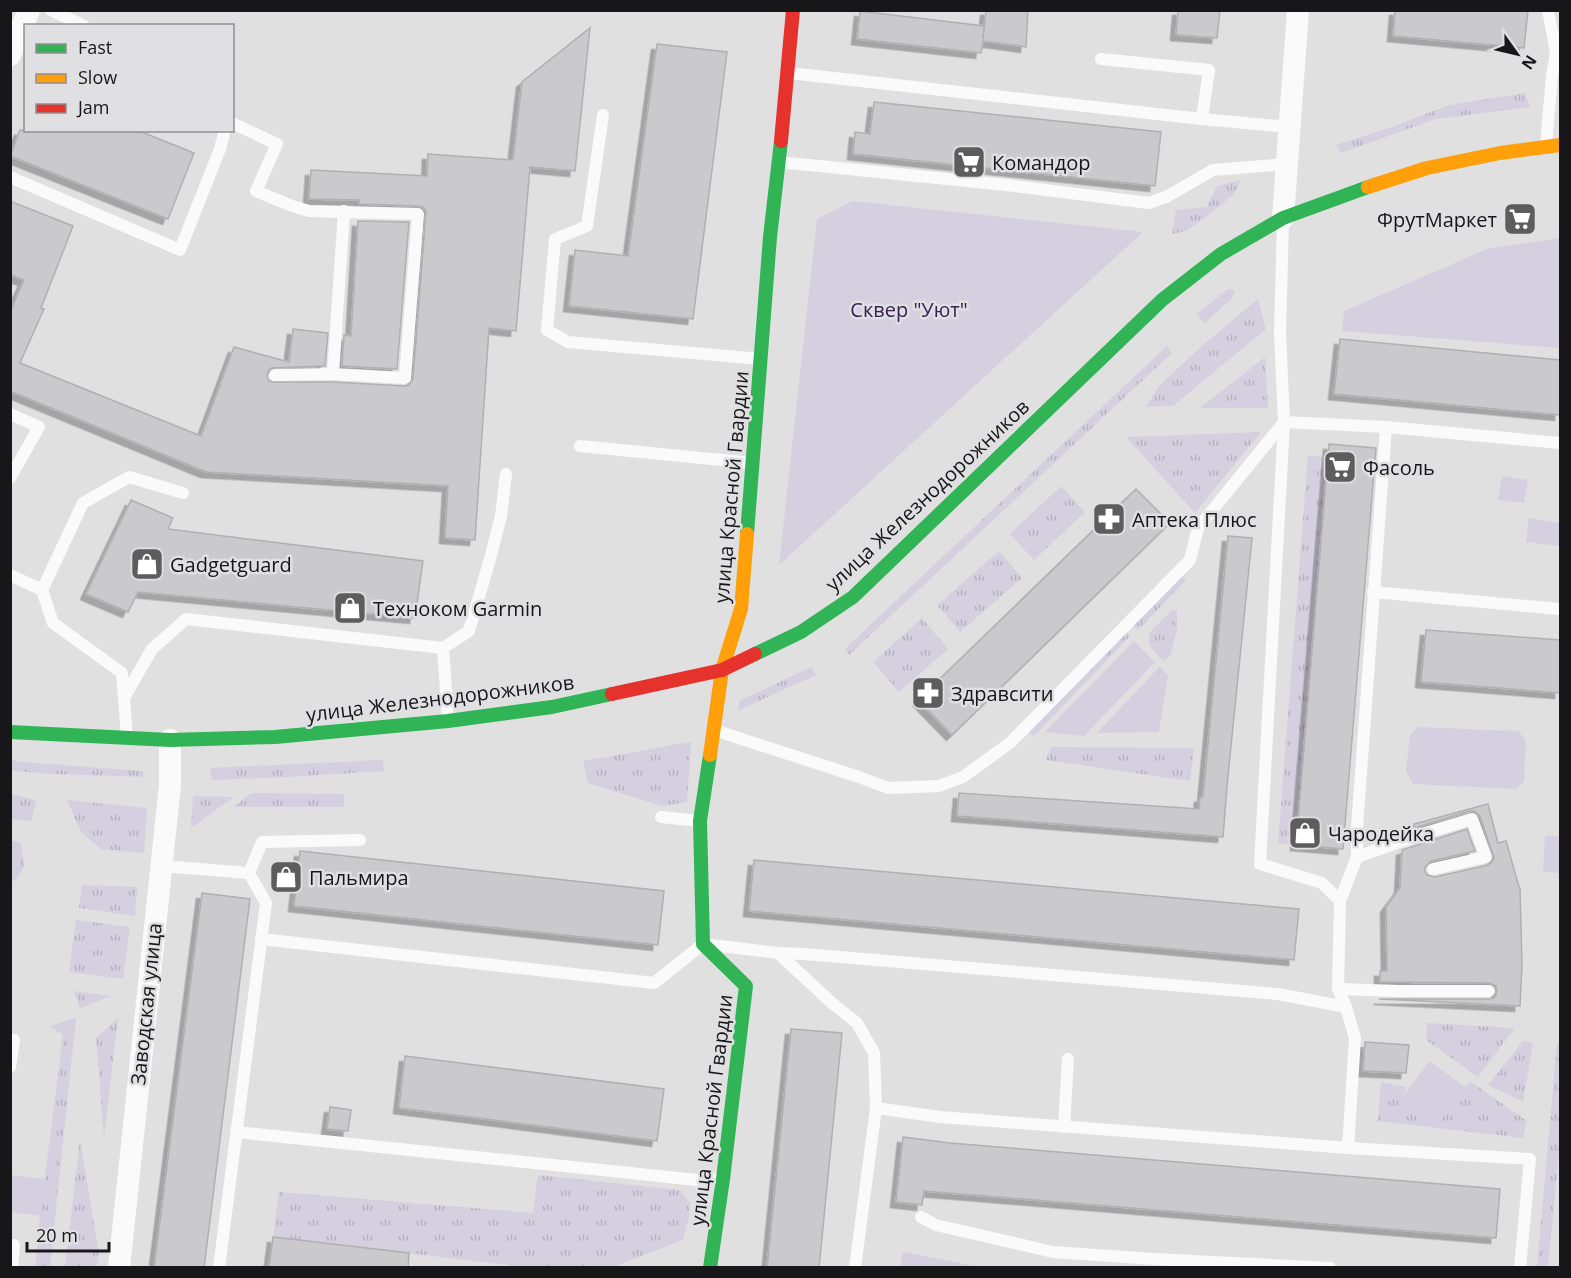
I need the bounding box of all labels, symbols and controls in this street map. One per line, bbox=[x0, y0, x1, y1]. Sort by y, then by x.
legend bbox=[24, 24, 234, 132]
north arrow bbox=[1487, 24, 1547, 84]
text: Fast bbox=[78, 35, 112, 59]
text: N bbox=[1517, 51, 1542, 74]
text: Slow bbox=[78, 65, 117, 89]
text: Jam bbox=[76, 95, 110, 119]
supermarket icon: Командор bbox=[951, 144, 987, 180]
place label: Командор bbox=[992, 149, 1090, 176]
supermarket icon: ФрутМаркет bbox=[1502, 201, 1538, 237]
place label: ФрутМаркет bbox=[1377, 206, 1497, 233]
park label: Сквер "Уют" bbox=[850, 296, 968, 323]
street label: улица Красной Гвардии bbox=[707, 370, 755, 604]
street label: улица Железнодорожников bbox=[819, 393, 1035, 597]
supermarket icon: Фасоль bbox=[1322, 449, 1358, 485]
place label: Фасоль bbox=[1363, 454, 1435, 481]
pharmacy icon: Аптека Плюс bbox=[1091, 501, 1127, 537]
place label: Аптека Плюс bbox=[1132, 506, 1257, 533]
shop icon: Gadgetguard bbox=[129, 546, 165, 582]
place label: Gadgetguard bbox=[170, 551, 292, 578]
shop icon: Техноком Garmin bbox=[332, 590, 368, 626]
place label: Техноком Garmin bbox=[373, 595, 542, 622]
street label: улица Железнодорожников bbox=[304, 668, 576, 728]
pharmacy icon: Здравсити bbox=[910, 675, 946, 711]
place label: Здравсити bbox=[951, 680, 1053, 707]
shop icon: Чародейка bbox=[1287, 815, 1323, 851]
place label: Чародейка bbox=[1328, 820, 1434, 847]
shop icon: Пальмира bbox=[268, 859, 304, 895]
place label: Пальмира bbox=[309, 864, 409, 891]
street label: Заводская улица bbox=[124, 922, 168, 1086]
street label: улица Красной Гвардии bbox=[683, 993, 739, 1227]
scale bar bbox=[27, 1215, 110, 1253]
text: 20 m bbox=[36, 1223, 78, 1247]

